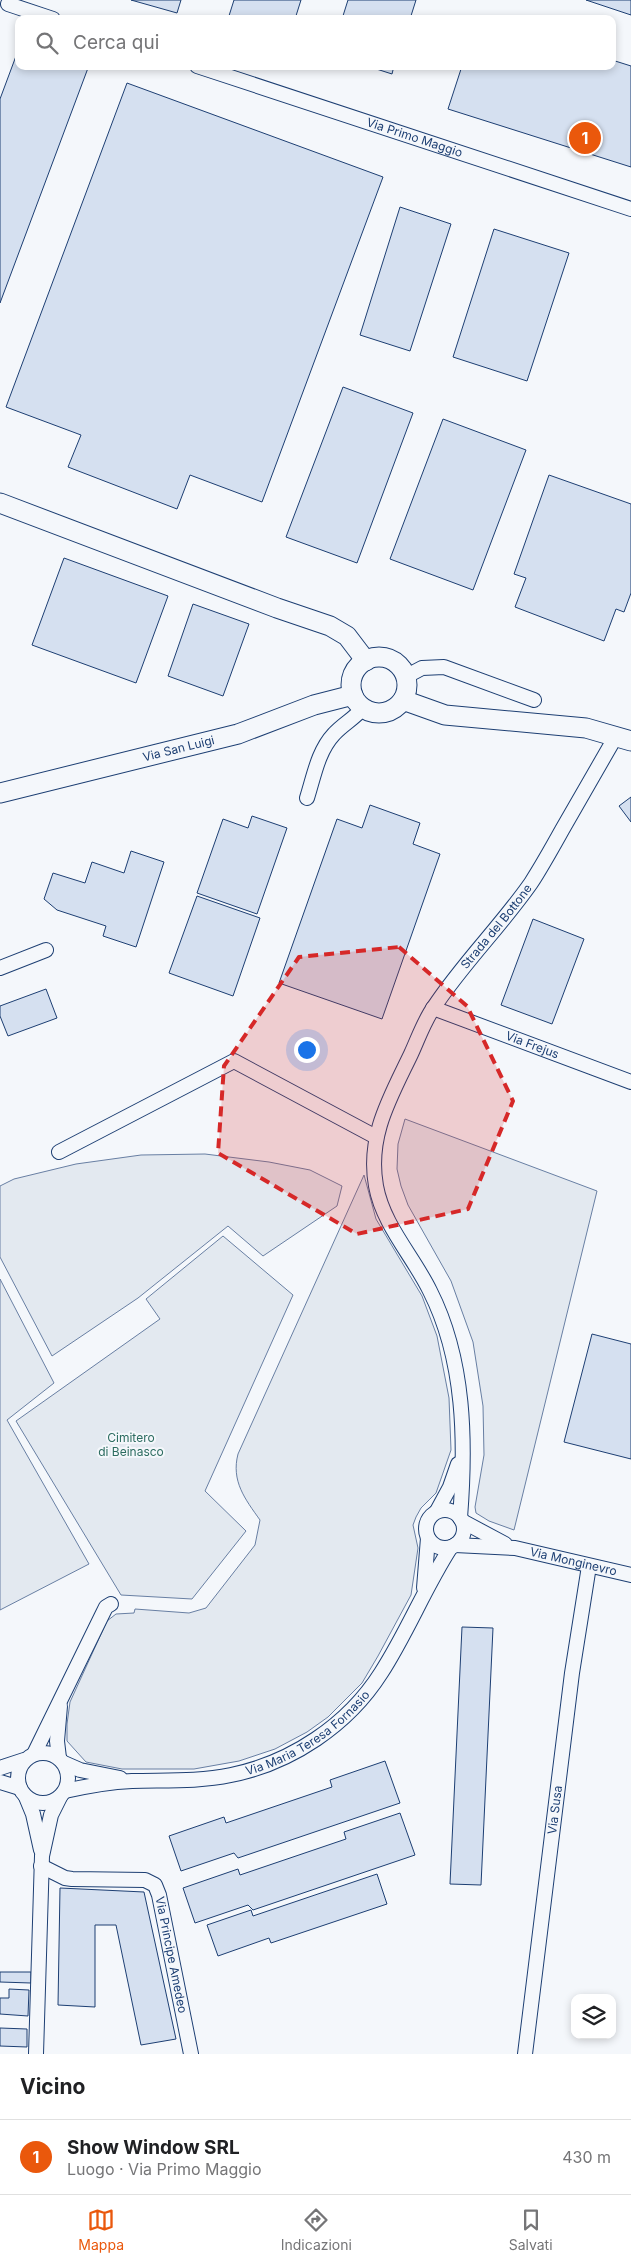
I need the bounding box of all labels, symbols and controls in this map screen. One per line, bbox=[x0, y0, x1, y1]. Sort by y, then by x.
search box bbox=[15, 15, 616, 70]
icon: search bbox=[33, 29, 61, 57]
text: Cerca qui bbox=[73, 31, 159, 54]
street label: Via Primo Maggio bbox=[365, 114, 465, 160]
pin: 1 bbox=[569, 119, 601, 157]
street label: Via San Luigi bbox=[141, 732, 216, 764]
street label: Strada del Bottone bbox=[457, 881, 535, 972]
street label: Via Frejus bbox=[504, 1028, 561, 1061]
your location bbox=[294, 1037, 320, 1063]
park label: Cimitero di Beinasco bbox=[98, 1430, 164, 1459]
street label: Via Monginevro bbox=[529, 1544, 618, 1578]
street label: Via Maria Teresa Fornasio bbox=[244, 1687, 373, 1778]
street label: Via Susa bbox=[544, 1784, 565, 1835]
street label: Via Principe Amedeo bbox=[153, 1895, 191, 2014]
map controls bbox=[571, 1994, 616, 2039]
button: layers bbox=[571, 1994, 616, 2039]
text: Vicino bbox=[20, 2074, 85, 2099]
text: Show Window SRL bbox=[67, 2136, 240, 2159]
text: 1 bbox=[33, 2147, 39, 2167]
text: 430 m bbox=[562, 2147, 611, 2167]
text: Luogo · Via Primo Maggio bbox=[67, 2159, 262, 2179]
tab: Mappa bbox=[78, 2206, 124, 2253]
tab: Indicazioni bbox=[281, 2206, 352, 2253]
tab: Salvati bbox=[509, 2206, 553, 2253]

